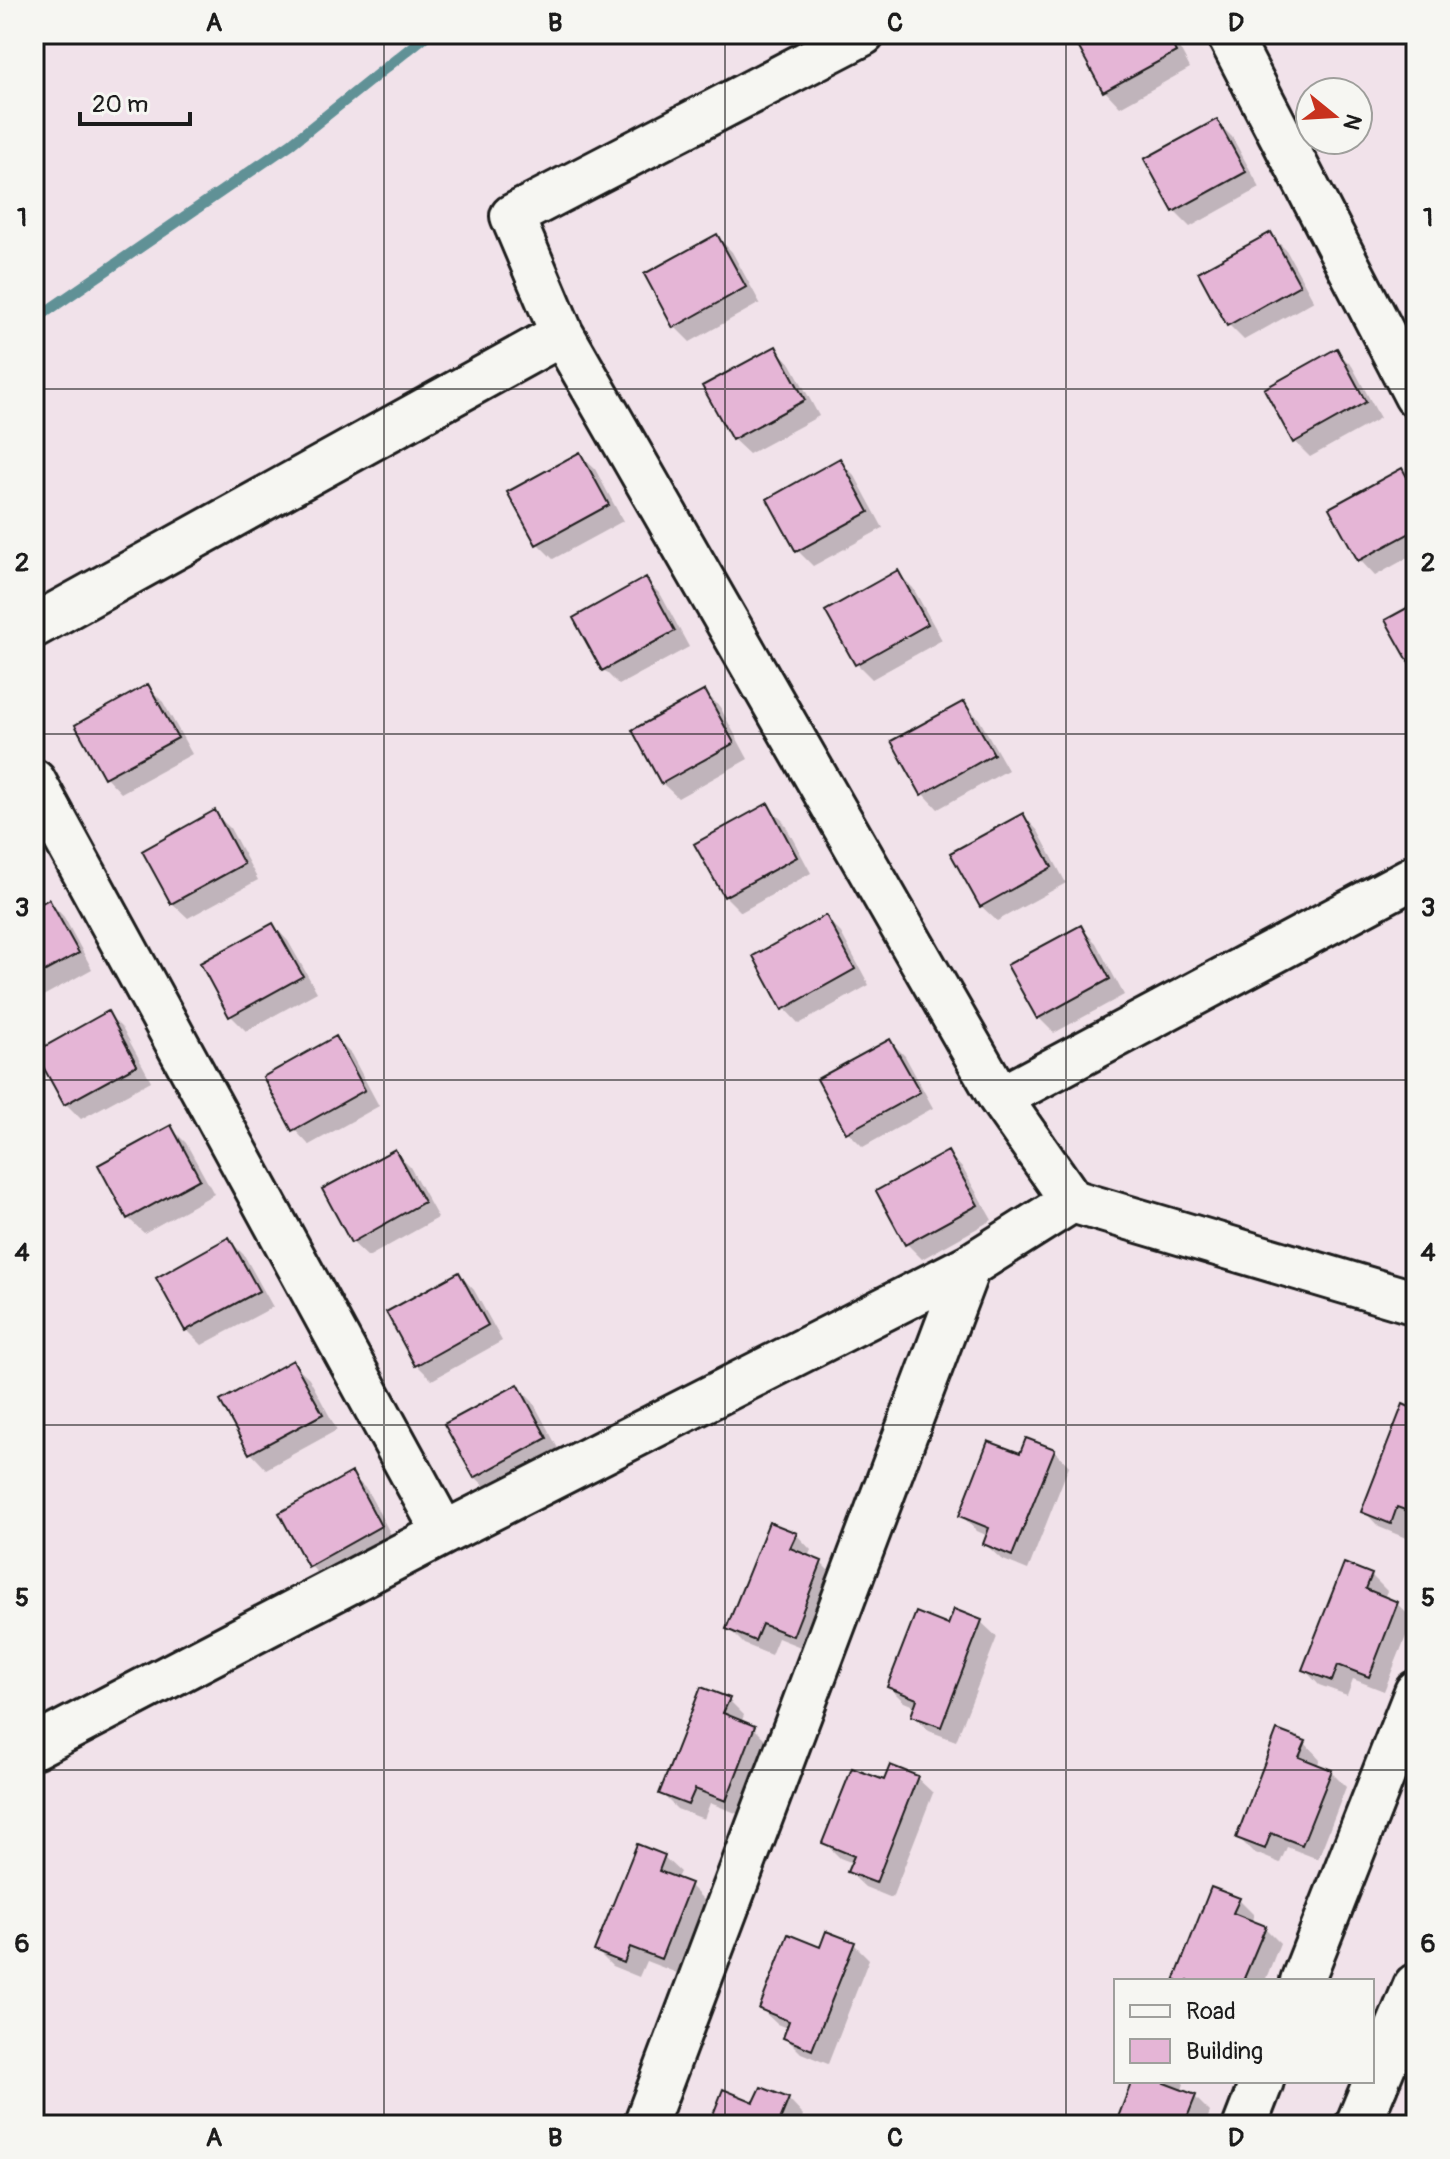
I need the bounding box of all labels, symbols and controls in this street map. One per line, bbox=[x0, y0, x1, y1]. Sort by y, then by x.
text: A bbox=[206, 7, 223, 39]
text: B bbox=[548, 7, 562, 39]
text: C bbox=[887, 7, 903, 39]
text: D bbox=[1228, 7, 1244, 39]
scale bar bbox=[80, 76, 190, 126]
north arrow bbox=[1294, 76, 1374, 156]
text: 20 m bbox=[92, 90, 148, 119]
text: N bbox=[1336, 110, 1368, 133]
text: 1 bbox=[17, 202, 27, 234]
text: 1 bbox=[1423, 202, 1433, 234]
text: 2 bbox=[15, 547, 29, 579]
text: 2 bbox=[1421, 547, 1435, 579]
text: 3 bbox=[15, 892, 29, 924]
text: 3 bbox=[1421, 892, 1435, 924]
text: 4 bbox=[14, 1237, 30, 1269]
text: 4 bbox=[1420, 1237, 1436, 1269]
text: 5 bbox=[15, 1582, 29, 1614]
text: 5 bbox=[1421, 1582, 1435, 1614]
text: 6 bbox=[14, 1928, 30, 1960]
text: 6 bbox=[1420, 1928, 1436, 1960]
legend bbox=[1114, 1979, 1374, 2083]
text: Road bbox=[1186, 1997, 1236, 2026]
text: Building bbox=[1186, 2037, 1263, 2066]
text: A bbox=[206, 2122, 223, 2154]
text: B bbox=[548, 2122, 562, 2154]
text: C bbox=[887, 2122, 903, 2154]
text: D bbox=[1228, 2122, 1244, 2154]

